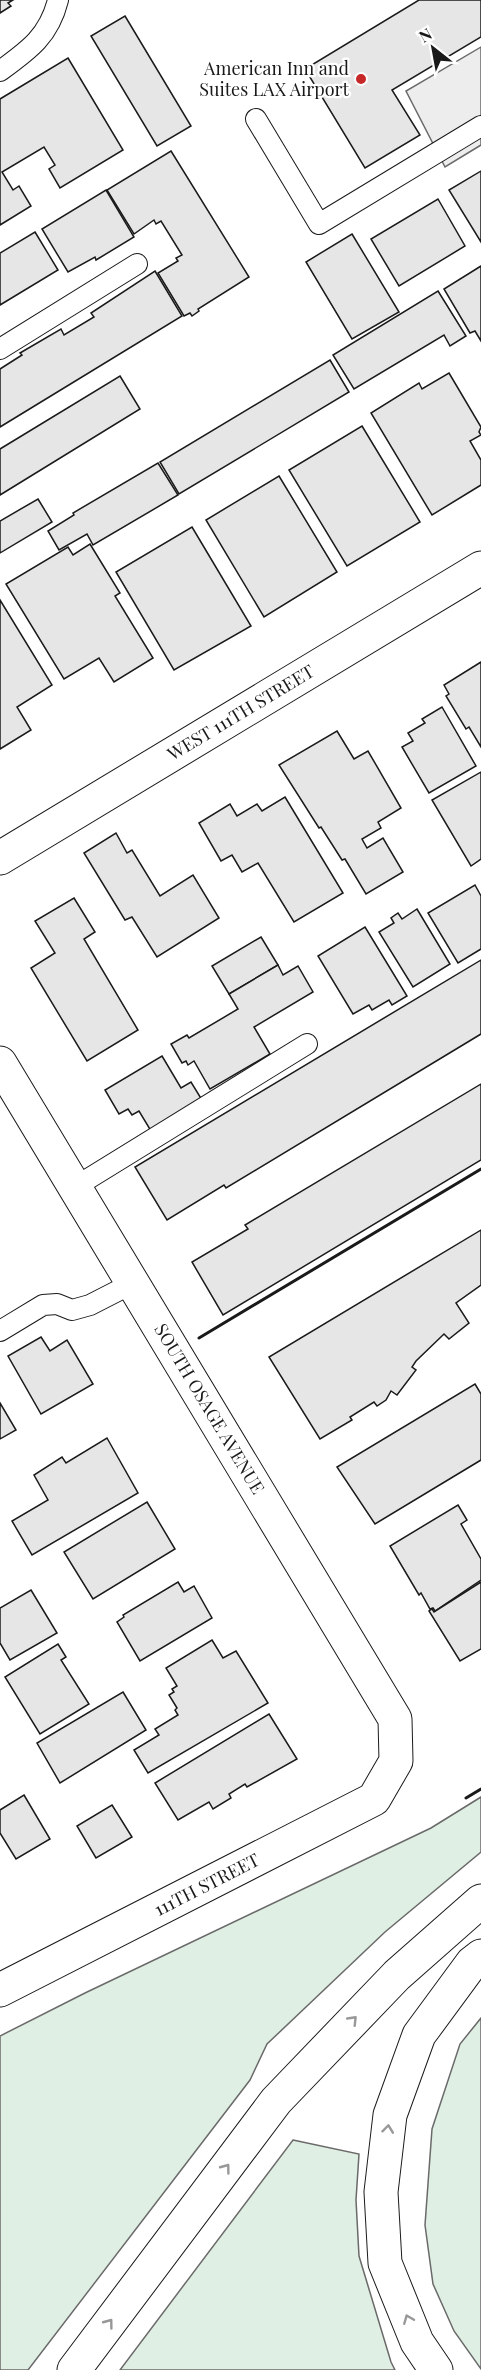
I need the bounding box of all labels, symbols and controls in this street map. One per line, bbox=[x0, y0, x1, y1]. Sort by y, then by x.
north arrow bbox=[403, 18, 463, 78]
text: N bbox=[415, 23, 436, 47]
place label: American Inn and Suites LAX Airport bbox=[199, 56, 350, 101]
marker: American Inn and Suites LAX Airport bbox=[354, 72, 368, 86]
street label: WEST 111TH STREET bbox=[162, 659, 318, 766]
street label: SOUTH OSAGE AVENUE bbox=[149, 1319, 270, 1498]
street label: 111TH STREET bbox=[150, 1847, 263, 1921]
one-way arrow bbox=[346, 2017, 357, 2028]
one-way arrow bbox=[381, 2125, 394, 2134]
one-way arrow bbox=[219, 2163, 230, 2174]
one-way arrow bbox=[403, 2315, 415, 2326]
one-way arrow bbox=[101, 2319, 112, 2330]

